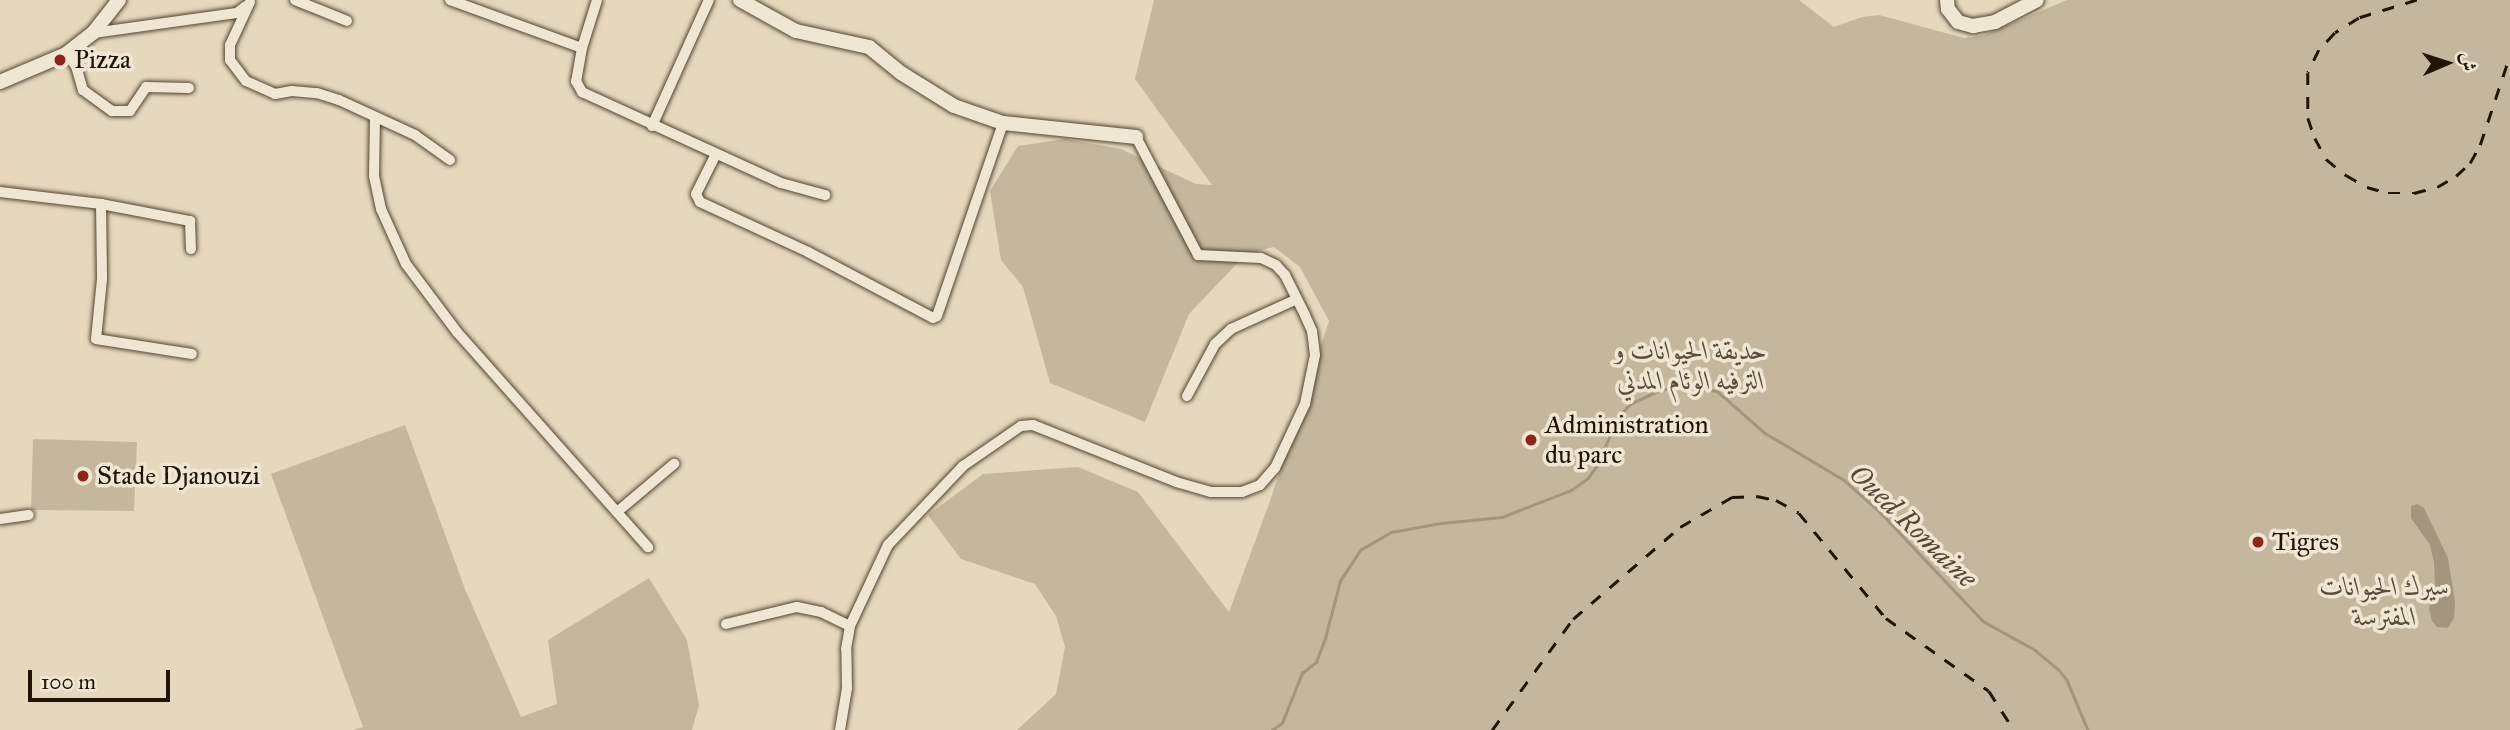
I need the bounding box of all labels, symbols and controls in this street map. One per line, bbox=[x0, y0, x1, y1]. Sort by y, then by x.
north arrow bbox=[2412, 28, 2482, 98]
place label: Pizza bbox=[74, 44, 131, 76]
marker: Pizza bbox=[52, 52, 68, 68]
text: ش bbox=[2456, 52, 2480, 72]
park label: حديقة الحيوانات و الترفيه الوئام المدني bbox=[1615, 335, 1767, 396]
place label: Administration du parc bbox=[1545, 409, 1709, 471]
marker: Administration du parc bbox=[1523, 432, 1539, 448]
water label: Oued Romaine bbox=[1842, 457, 1984, 595]
place label: Stade Djanouzi bbox=[97, 460, 260, 492]
marker: Stade Djanouzi bbox=[75, 468, 91, 484]
place label: Tigres bbox=[2272, 526, 2339, 558]
marker: Tigres bbox=[2250, 534, 2266, 550]
park label: سيرك الحيوانات المفترسة bbox=[2320, 571, 2450, 632]
scale bar bbox=[32, 656, 173, 700]
text: 100 m bbox=[41, 669, 96, 695]

